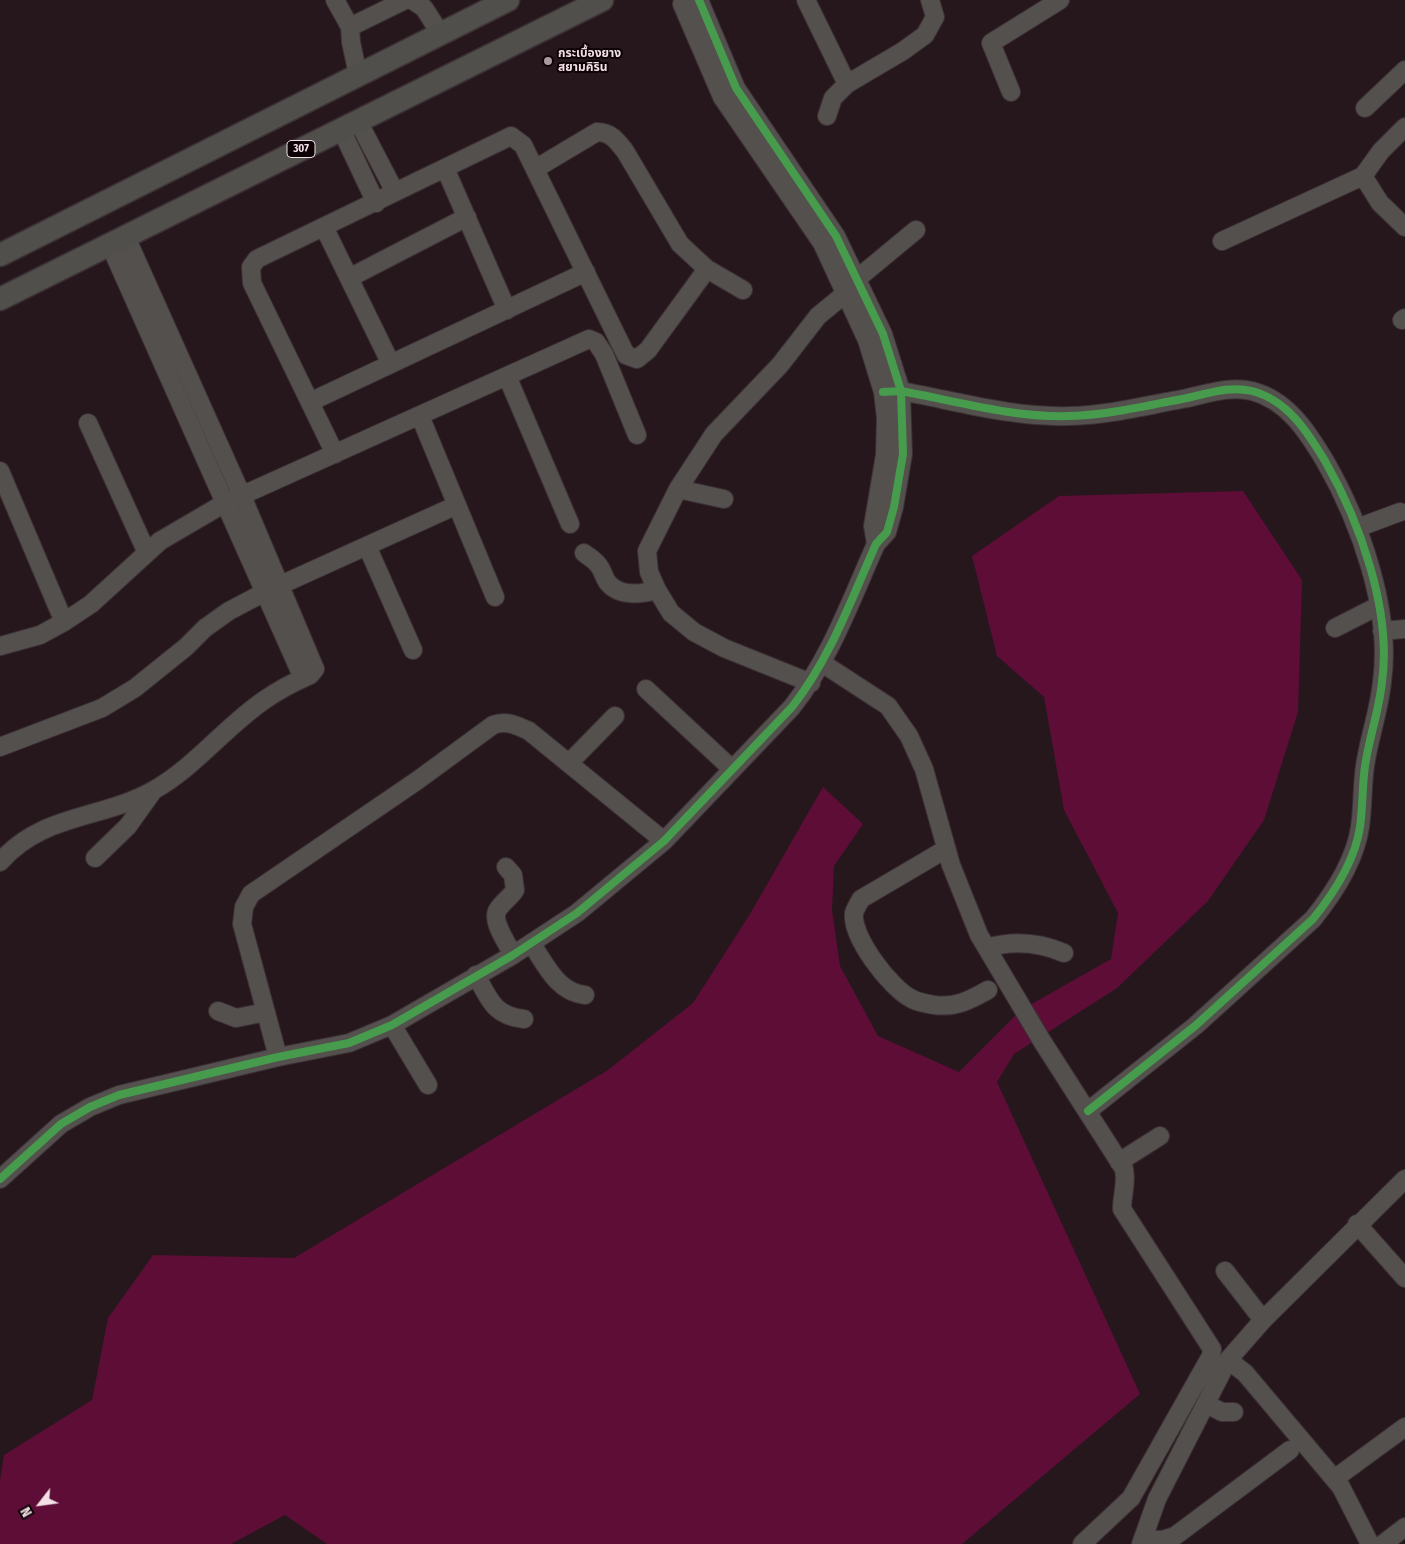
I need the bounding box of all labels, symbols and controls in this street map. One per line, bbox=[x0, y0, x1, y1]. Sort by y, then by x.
place label: กระเบื้องยาง สยามคิริน bbox=[558, 47, 621, 75]
marker: กระเบื้องยาง สยามคิริน bbox=[542, 55, 554, 67]
road number: 307 bbox=[287, 140, 315, 158]
north arrow bbox=[15, 1479, 65, 1529]
text: N bbox=[17, 1504, 36, 1520]

